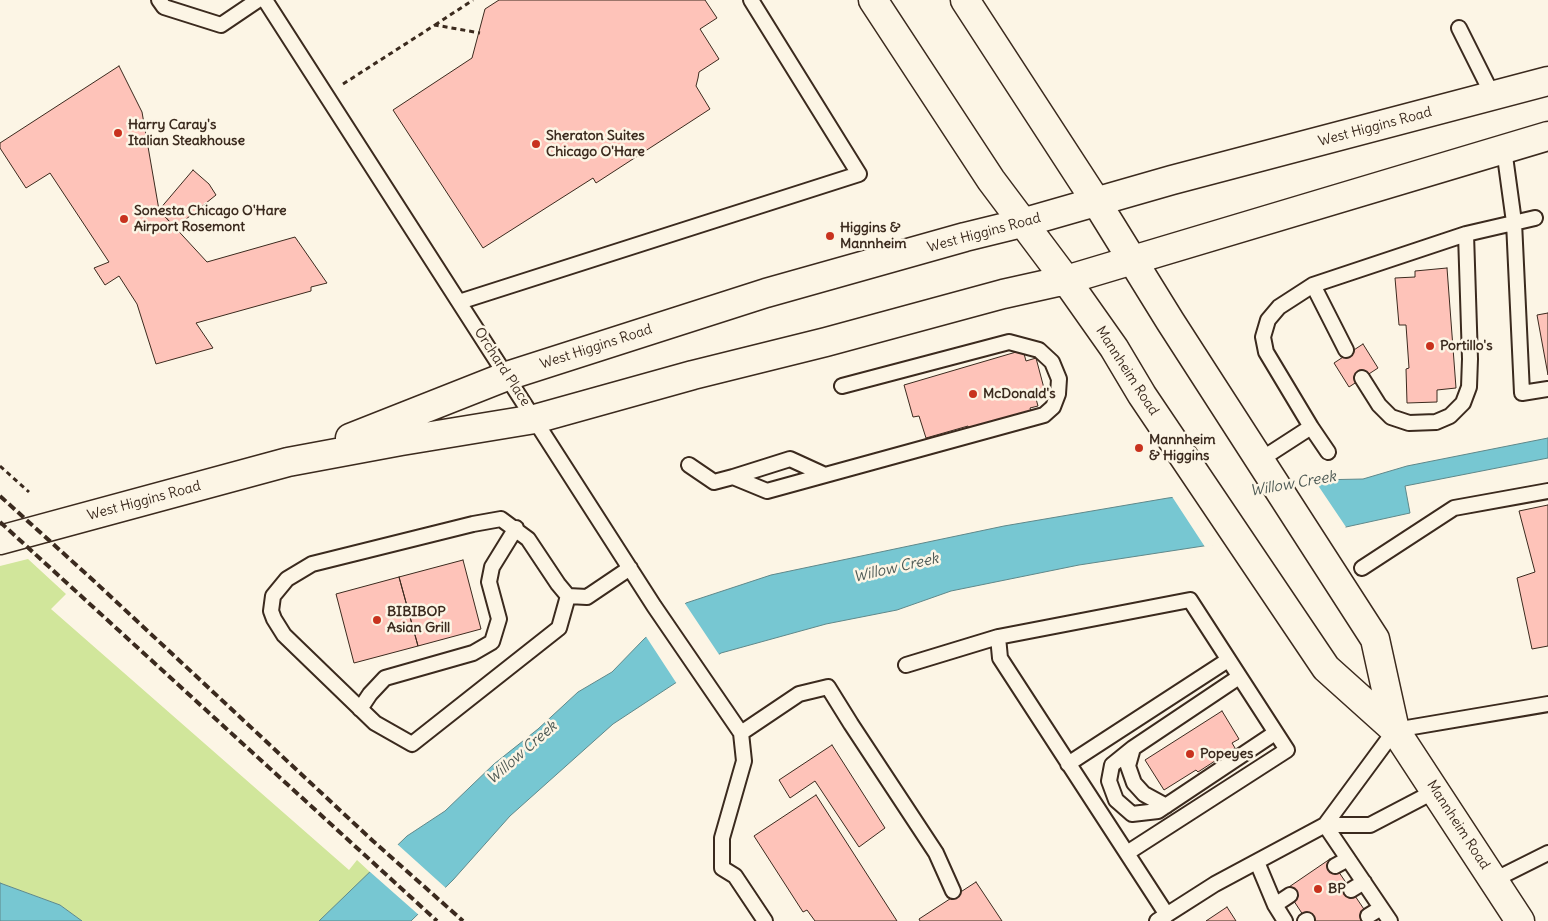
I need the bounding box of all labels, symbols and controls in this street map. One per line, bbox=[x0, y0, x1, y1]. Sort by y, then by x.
street label: West Higgins Road bbox=[1316, 104, 1434, 150]
place label: Harry Caray's Italian Steakhouse bbox=[128, 117, 245, 150]
marker: Harry Caray's Italian Steakhouse bbox=[112, 127, 124, 139]
place label: Sheraton Suites Chicago O'Hare bbox=[546, 128, 645, 160]
marker: Sheraton Suites Chicago O'Hare bbox=[530, 138, 542, 150]
place label: Sonesta Chicago O'Hare Airport Rosemont bbox=[134, 203, 286, 236]
street label: West Higgins Road bbox=[925, 210, 1043, 256]
marker: Sonesta Chicago O'Hare Airport Rosemont bbox=[118, 213, 130, 225]
place label: Higgins & Mannheim bbox=[840, 220, 906, 252]
marker: Higgins & Mannheim bbox=[824, 230, 836, 242]
street label: West Higgins Road bbox=[538, 321, 654, 373]
street label: Mannheim Road bbox=[1092, 323, 1162, 419]
street label: Orchard Place bbox=[470, 324, 534, 410]
place label: Portillo's bbox=[1440, 338, 1493, 354]
marker: Portillo's bbox=[1424, 340, 1436, 352]
place label: McDonald's bbox=[983, 386, 1056, 402]
marker: McDonald's bbox=[967, 388, 979, 400]
place label: Mannheim & Higgins bbox=[1149, 432, 1215, 464]
marker: Mannheim & Higgins bbox=[1133, 442, 1145, 454]
water label: Willow Creek bbox=[1249, 468, 1337, 500]
street label: West Higgins Road bbox=[85, 478, 203, 524]
water label: Willow Creek bbox=[852, 549, 940, 587]
place label: BIBIBOP Asian Grill bbox=[387, 604, 450, 636]
marker: BIBIBOP Asian Grill bbox=[371, 614, 383, 626]
water label: Willow Creek bbox=[483, 718, 561, 788]
place label: Popeyes bbox=[1200, 746, 1253, 762]
marker: Popeyes bbox=[1184, 748, 1196, 760]
street label: Mannheim Road bbox=[1423, 777, 1493, 873]
place label: BP bbox=[1328, 881, 1346, 897]
marker: BP bbox=[1312, 883, 1324, 895]

